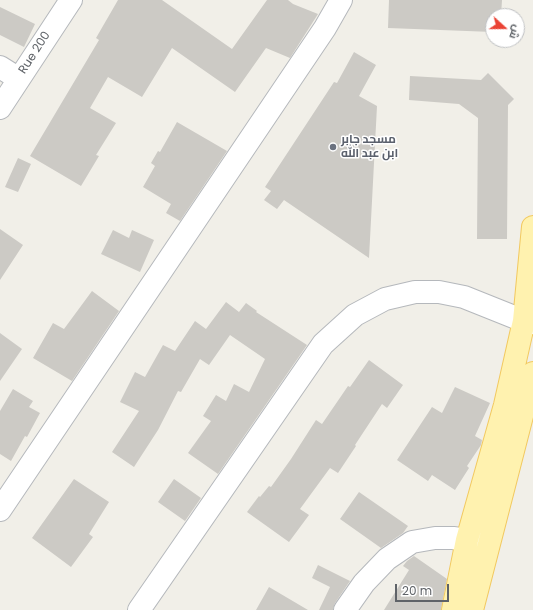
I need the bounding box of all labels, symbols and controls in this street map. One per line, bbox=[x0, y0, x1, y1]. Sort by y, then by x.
north arrow bbox=[485, 8, 525, 48]
text: ش bbox=[505, 22, 525, 41]
street label: Rue 200 bbox=[16, 29, 54, 77]
place label: مسجد جابر ابن عبد الله bbox=[341, 133, 398, 161]
marker: مسجد جابر ابن عبد الله bbox=[328, 142, 338, 152]
scale bar bbox=[397, 576, 451, 602]
text: 20 m bbox=[402, 582, 432, 599]

